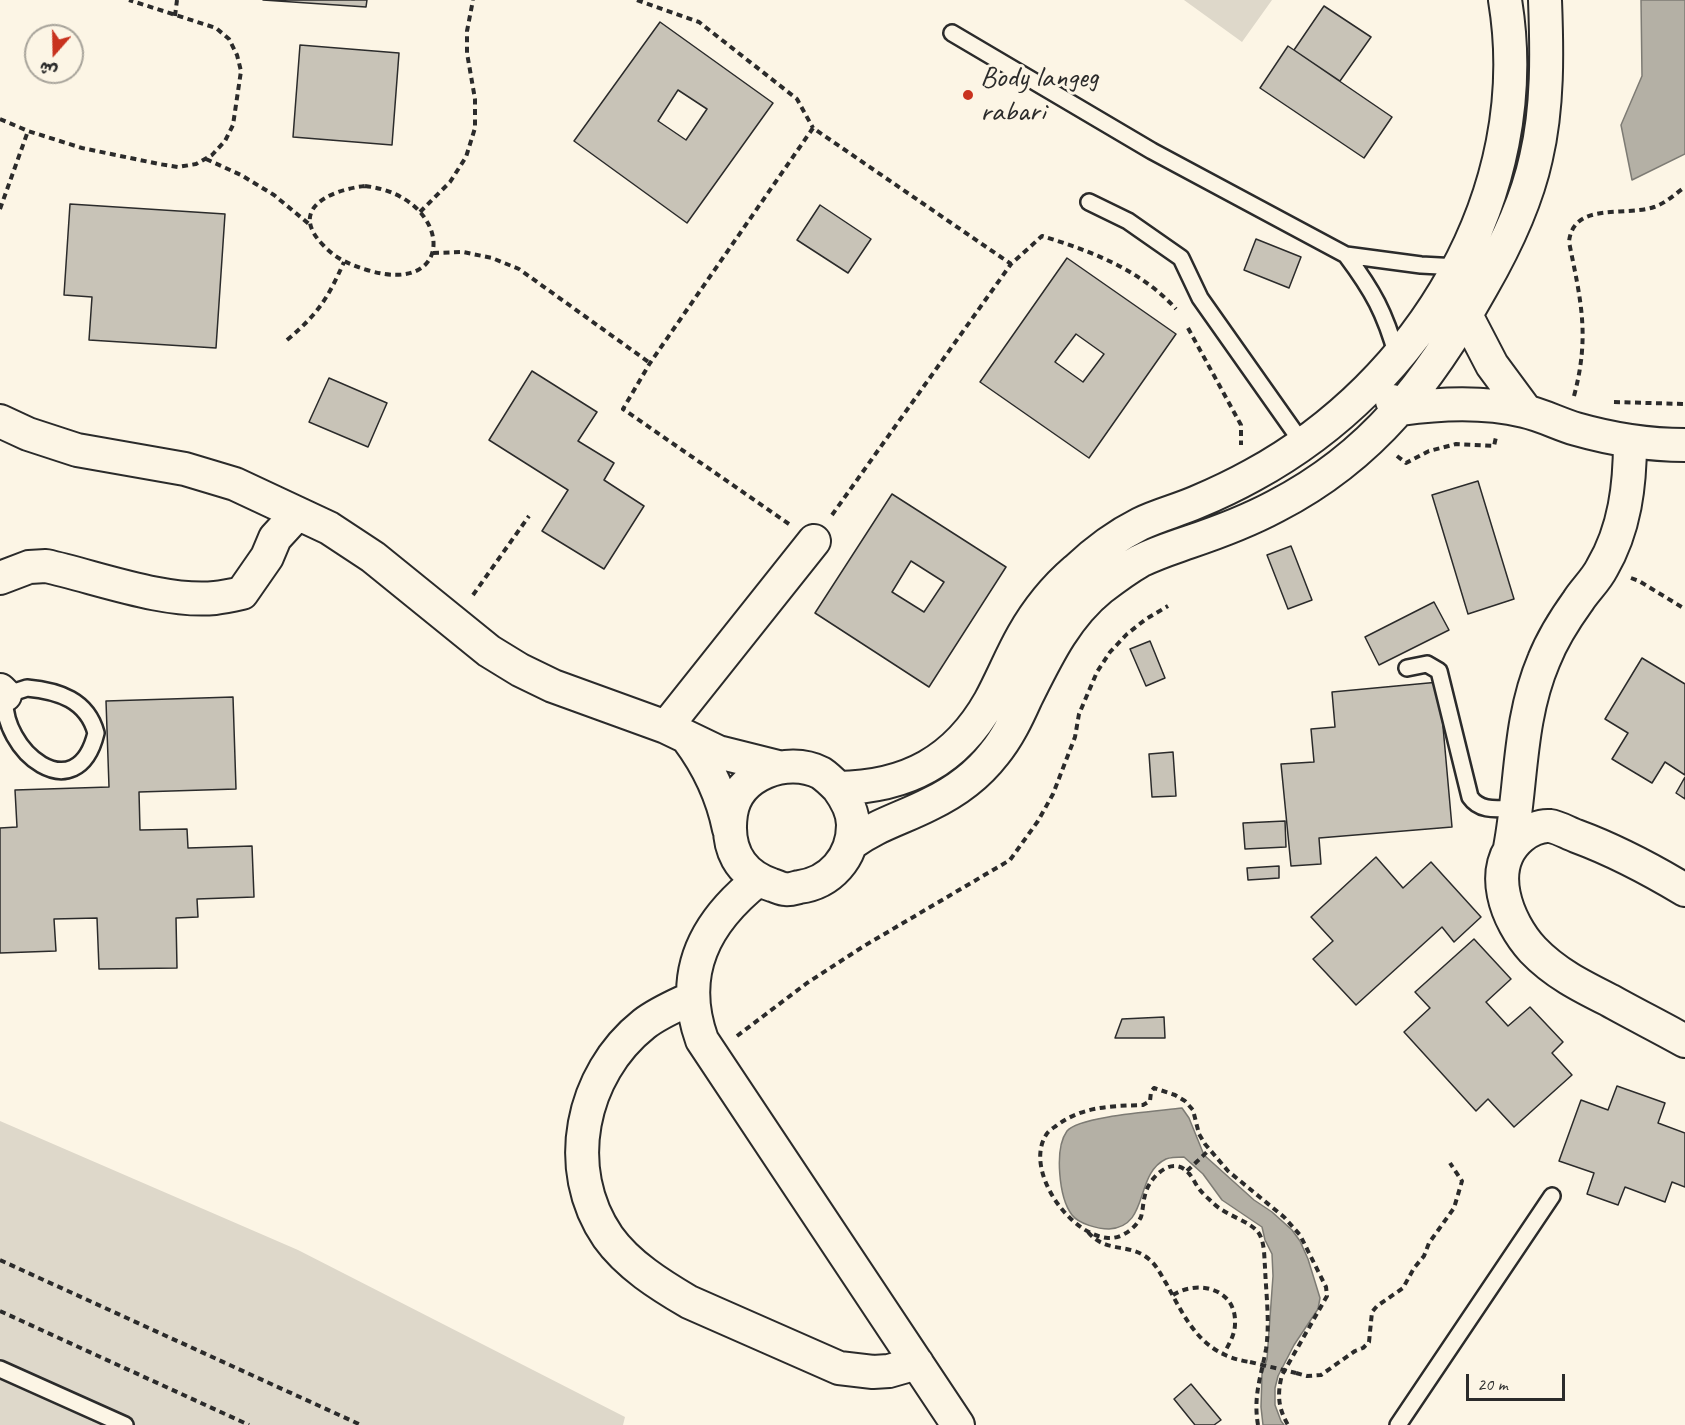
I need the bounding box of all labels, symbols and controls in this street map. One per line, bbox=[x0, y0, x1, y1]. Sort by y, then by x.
north arrow bbox=[24, 24, 84, 84]
text: ش bbox=[37, 57, 60, 81]
place label: Body langeg rabari bbox=[980, 60, 1098, 130]
marker: Body langeg rabari bbox=[961, 88, 975, 102]
scale bar bbox=[1469, 1362, 1568, 1400]
text: 20 m bbox=[1477, 1373, 1508, 1395]

